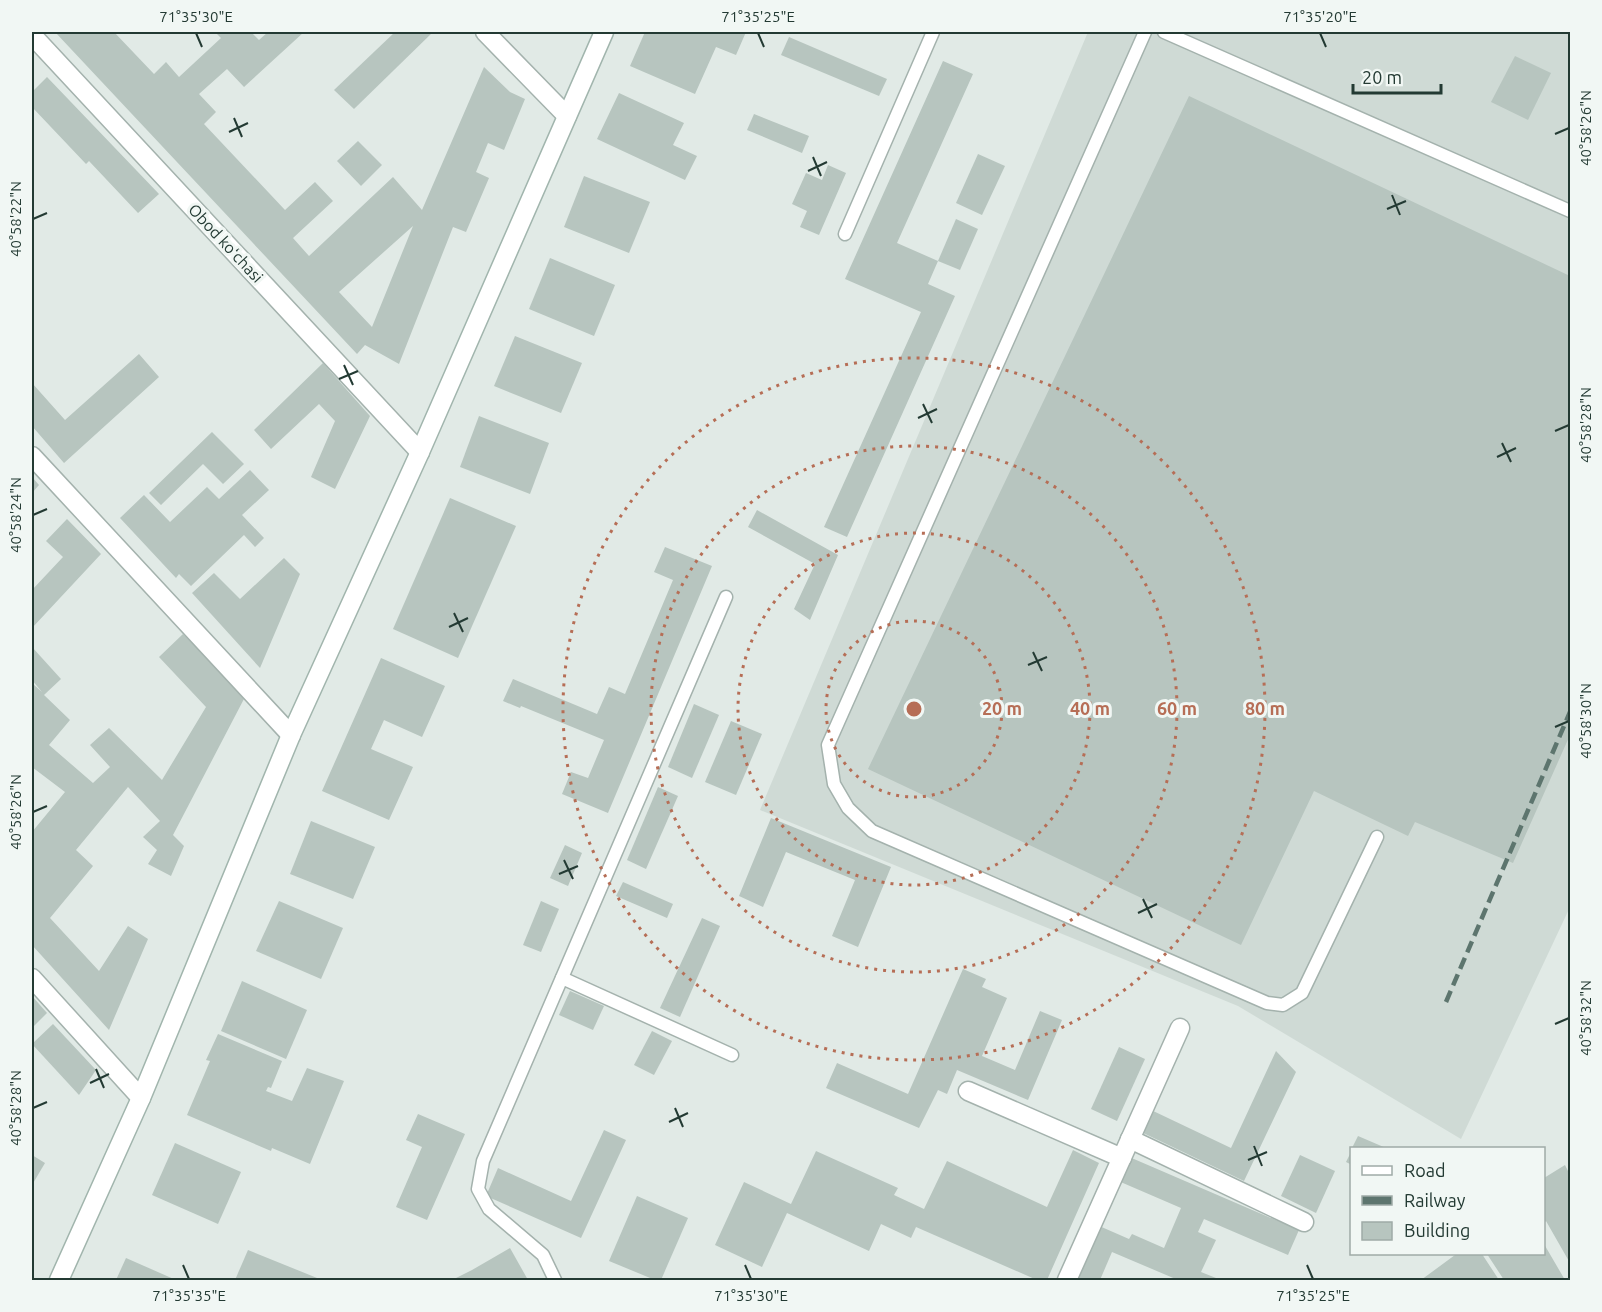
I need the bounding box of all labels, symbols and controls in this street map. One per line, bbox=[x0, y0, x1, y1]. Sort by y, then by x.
text: 71°35'30"E bbox=[159, 8, 233, 25]
text: 71°35'25"E bbox=[721, 8, 795, 25]
text: 71°35'20"E bbox=[1283, 8, 1357, 25]
scale bar bbox=[1353, 57, 1442, 95]
text: 20 m bbox=[1362, 67, 1402, 87]
text: 40°58'26"N bbox=[1577, 90, 1594, 166]
text: 40°58'22"N bbox=[7, 181, 24, 257]
street label: Obod koʻchasi bbox=[185, 200, 267, 286]
text: 40°58'28"N bbox=[1577, 387, 1594, 463]
text: 40°58'24"N bbox=[7, 477, 24, 553]
text: 40°58'30"N bbox=[1577, 683, 1594, 759]
text: 20 m bbox=[982, 698, 1022, 718]
text: 40 m bbox=[1070, 698, 1110, 718]
text: 60 m bbox=[1157, 698, 1197, 718]
text: 80 m bbox=[1245, 698, 1285, 718]
centre of rings bbox=[904, 699, 924, 719]
text: 40°58'26"N bbox=[7, 774, 24, 850]
text: 40°58'32"N bbox=[1577, 980, 1594, 1056]
text: 40°58'28"N bbox=[7, 1070, 24, 1146]
legend bbox=[1350, 1147, 1545, 1255]
text: Road bbox=[1404, 1160, 1446, 1180]
text: Railway bbox=[1404, 1190, 1466, 1210]
text: Building bbox=[1404, 1220, 1470, 1240]
text: 71°35'35"E bbox=[152, 1287, 226, 1304]
text: 71°35'30"E bbox=[714, 1287, 788, 1304]
text: 71°35'25"E bbox=[1276, 1287, 1350, 1304]

